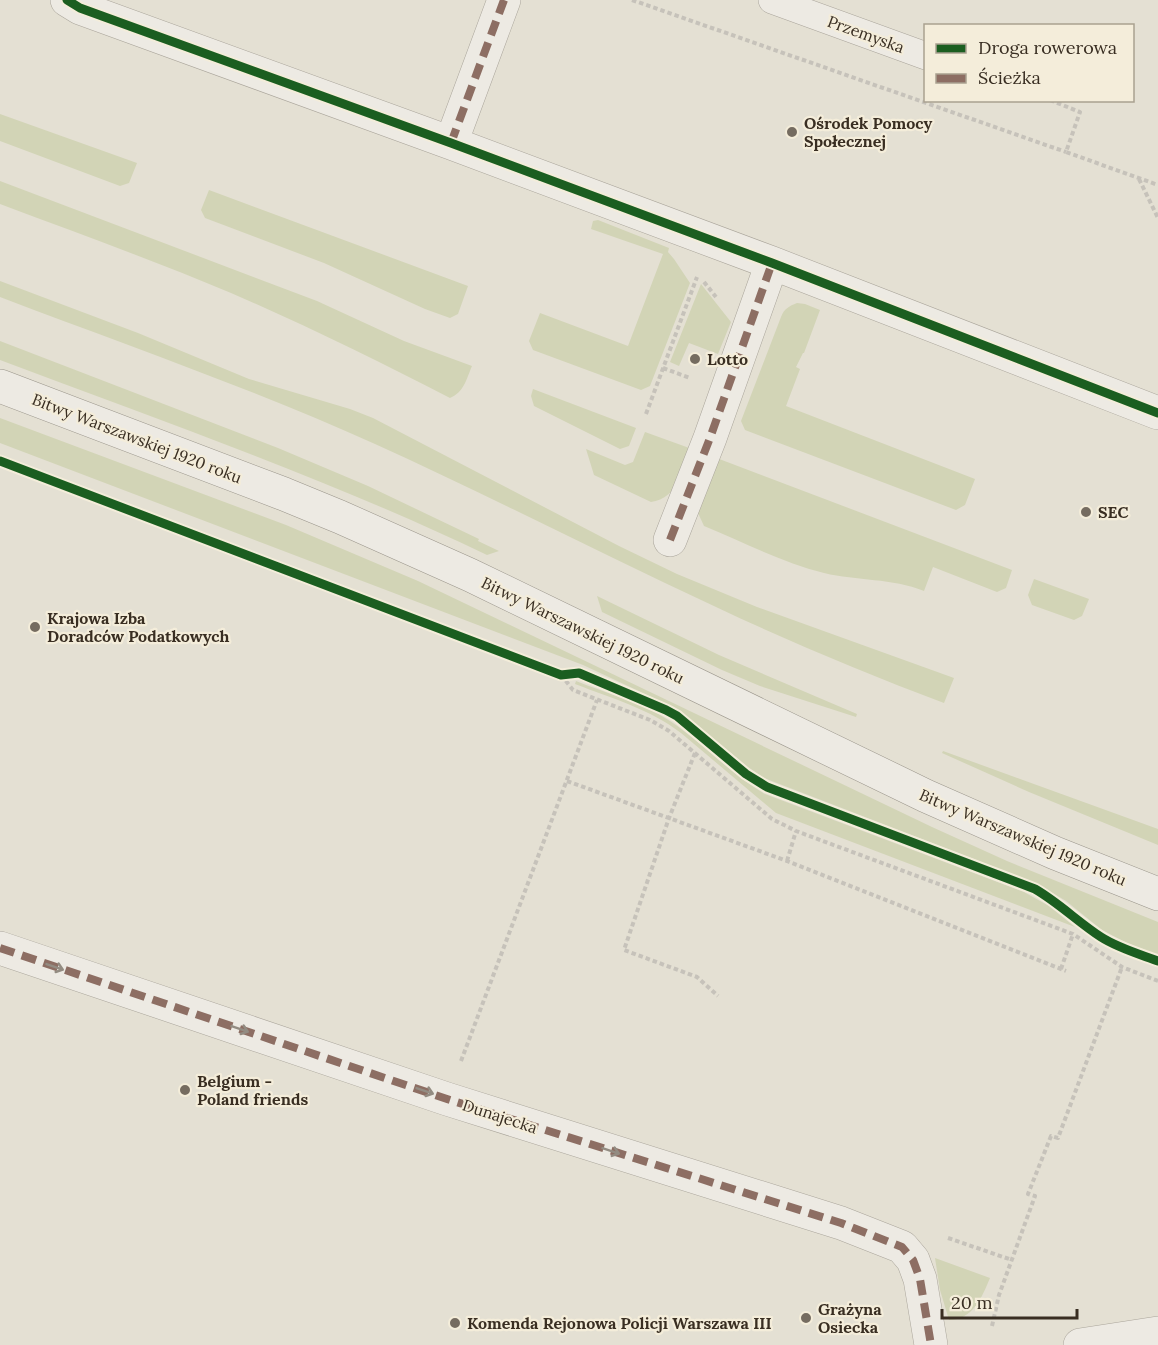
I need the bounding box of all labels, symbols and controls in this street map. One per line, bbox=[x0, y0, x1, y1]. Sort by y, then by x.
street label: Przemyska bbox=[825, 11, 907, 57]
legend bbox=[924, 24, 1134, 102]
text: Droga rowerowa bbox=[978, 36, 1117, 59]
text: Ścieżka bbox=[978, 66, 1041, 89]
place label: Ośrodek Pomocy Społecznej bbox=[804, 113, 933, 151]
marker: Ośrodek Pomocy Społecznej bbox=[785, 125, 799, 139]
place label: Lotto bbox=[707, 349, 748, 369]
marker: Lotto bbox=[688, 352, 702, 366]
street label: Bitwy Warszawskiej 1920 roku bbox=[29, 389, 245, 487]
place label: SEC bbox=[1098, 502, 1129, 522]
marker: SEC bbox=[1079, 505, 1093, 519]
street label: Bitwy Warszawskiej 1920 roku bbox=[478, 572, 688, 688]
place label: Krajowa Izba Doradców Podatkowych bbox=[47, 608, 230, 646]
marker: Krajowa Izba Doradców Podatkowych bbox=[28, 620, 42, 634]
street label: Bitwy Warszawskiej 1920 roku bbox=[916, 784, 1130, 890]
one-way arrow bbox=[45, 962, 64, 973]
one-way arrow bbox=[230, 1024, 249, 1035]
place label: Belgium - Poland friends bbox=[197, 1071, 308, 1109]
marker: Belgium - Poland friends bbox=[178, 1083, 192, 1097]
one-way arrow bbox=[415, 1087, 434, 1098]
street label: Dunajecka bbox=[460, 1095, 540, 1137]
one-way arrow bbox=[601, 1146, 620, 1157]
scale bar bbox=[942, 1282, 1077, 1320]
text: 20 m bbox=[951, 1291, 993, 1314]
place label: Grażyna Osiecka bbox=[818, 1299, 882, 1337]
marker: Grażyna Osiecka bbox=[799, 1311, 813, 1325]
place label: Komenda Rejonowa Policji Warszawa III bbox=[467, 1313, 772, 1333]
marker: Komenda Rejonowa Policji Warszawa III bbox=[448, 1316, 462, 1330]

